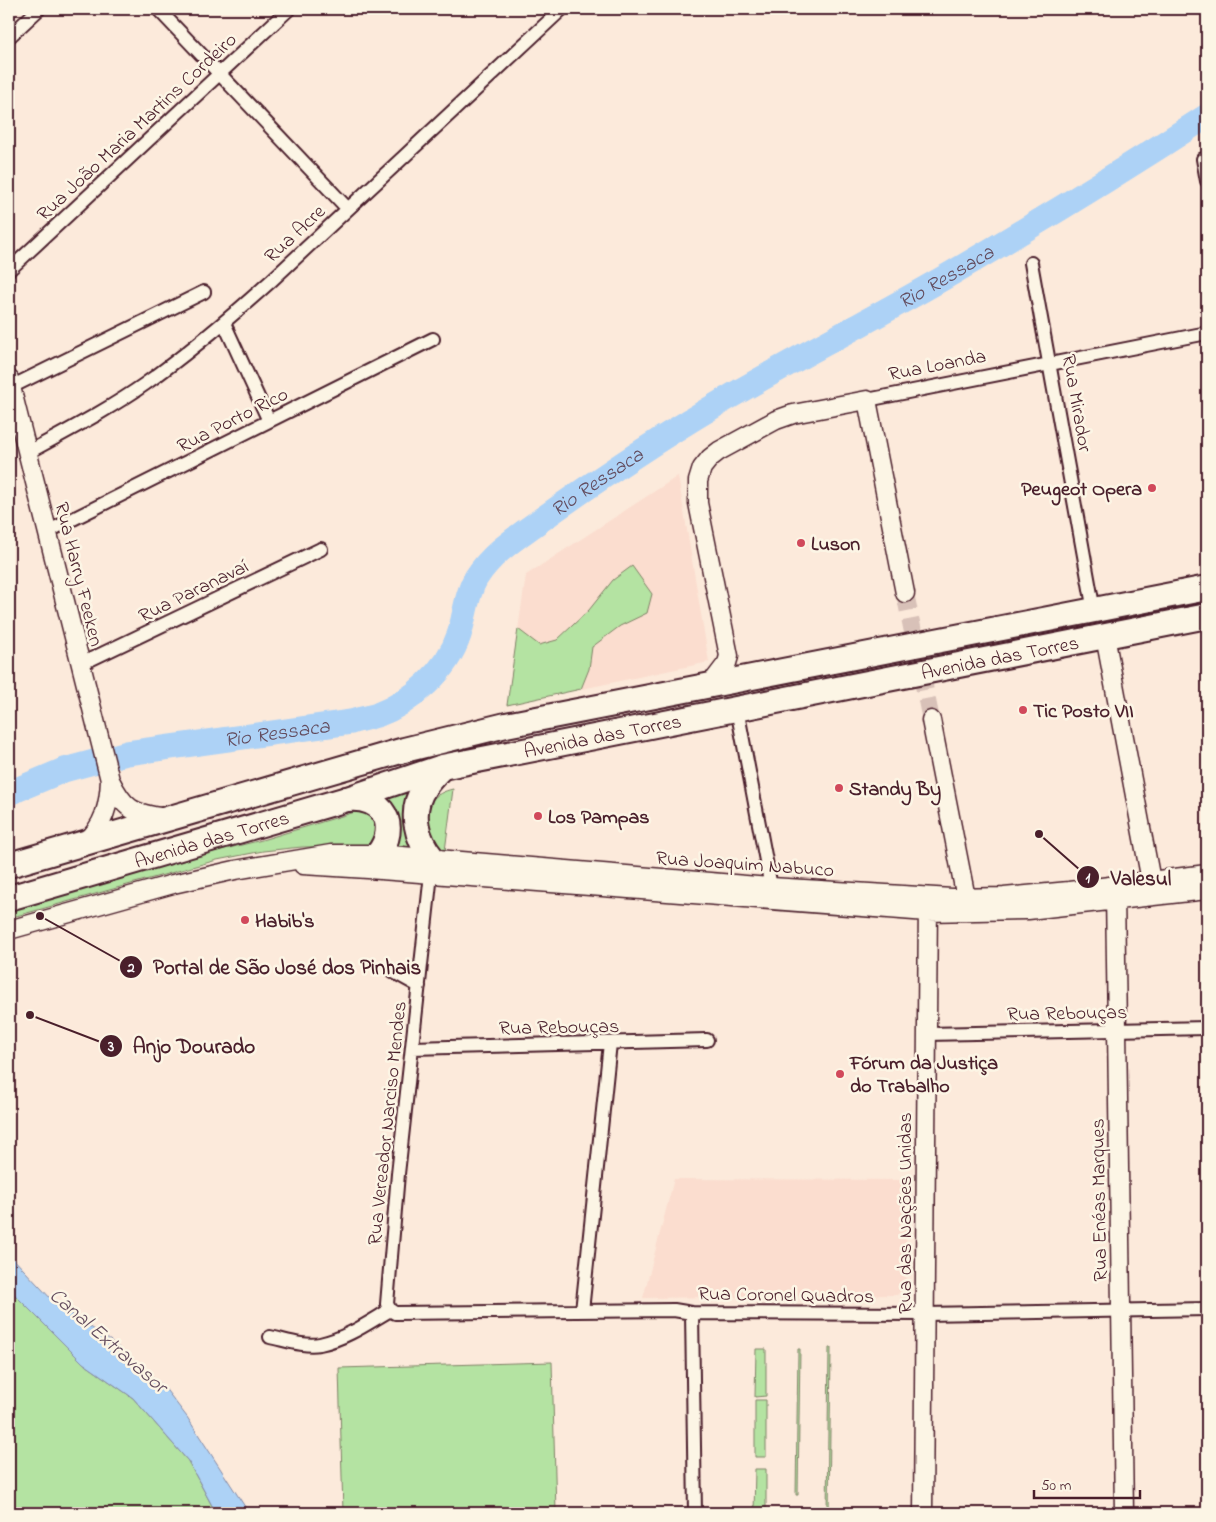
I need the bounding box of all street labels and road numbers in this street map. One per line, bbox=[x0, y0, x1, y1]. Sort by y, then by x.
street label: Rua João Maria Martins Cordeiro bbox=[31, 27, 244, 229]
street label: Rua Acre bbox=[259, 199, 333, 271]
street label: Rua Loanda bbox=[886, 343, 989, 390]
street label: Rua Mirador bbox=[1053, 352, 1099, 455]
street label: Rua Porto Rico bbox=[173, 381, 294, 462]
street label: Rua Harry Feeken bbox=[46, 499, 110, 650]
street label: Rua Paranavaí bbox=[134, 553, 254, 631]
street label: Avenida das Torres bbox=[919, 630, 1082, 689]
street label: Avenida das Torres bbox=[522, 708, 684, 768]
street label: Avenida das Torres bbox=[131, 805, 293, 878]
street label: Rua Joaquim Nabuco bbox=[655, 845, 835, 886]
street label: Rua Rebouças bbox=[1007, 999, 1128, 1030]
street label: Rua Vereador Narciso Mendes bbox=[361, 1000, 416, 1247]
street label: Rua Rebouças bbox=[499, 1013, 620, 1044]
street label: Rua das Nações Unidas bbox=[892, 1112, 921, 1314]
street label: Rua Enéas Marques bbox=[1085, 1118, 1116, 1282]
street label: Rua Coronel Quadros bbox=[697, 1280, 874, 1313]

